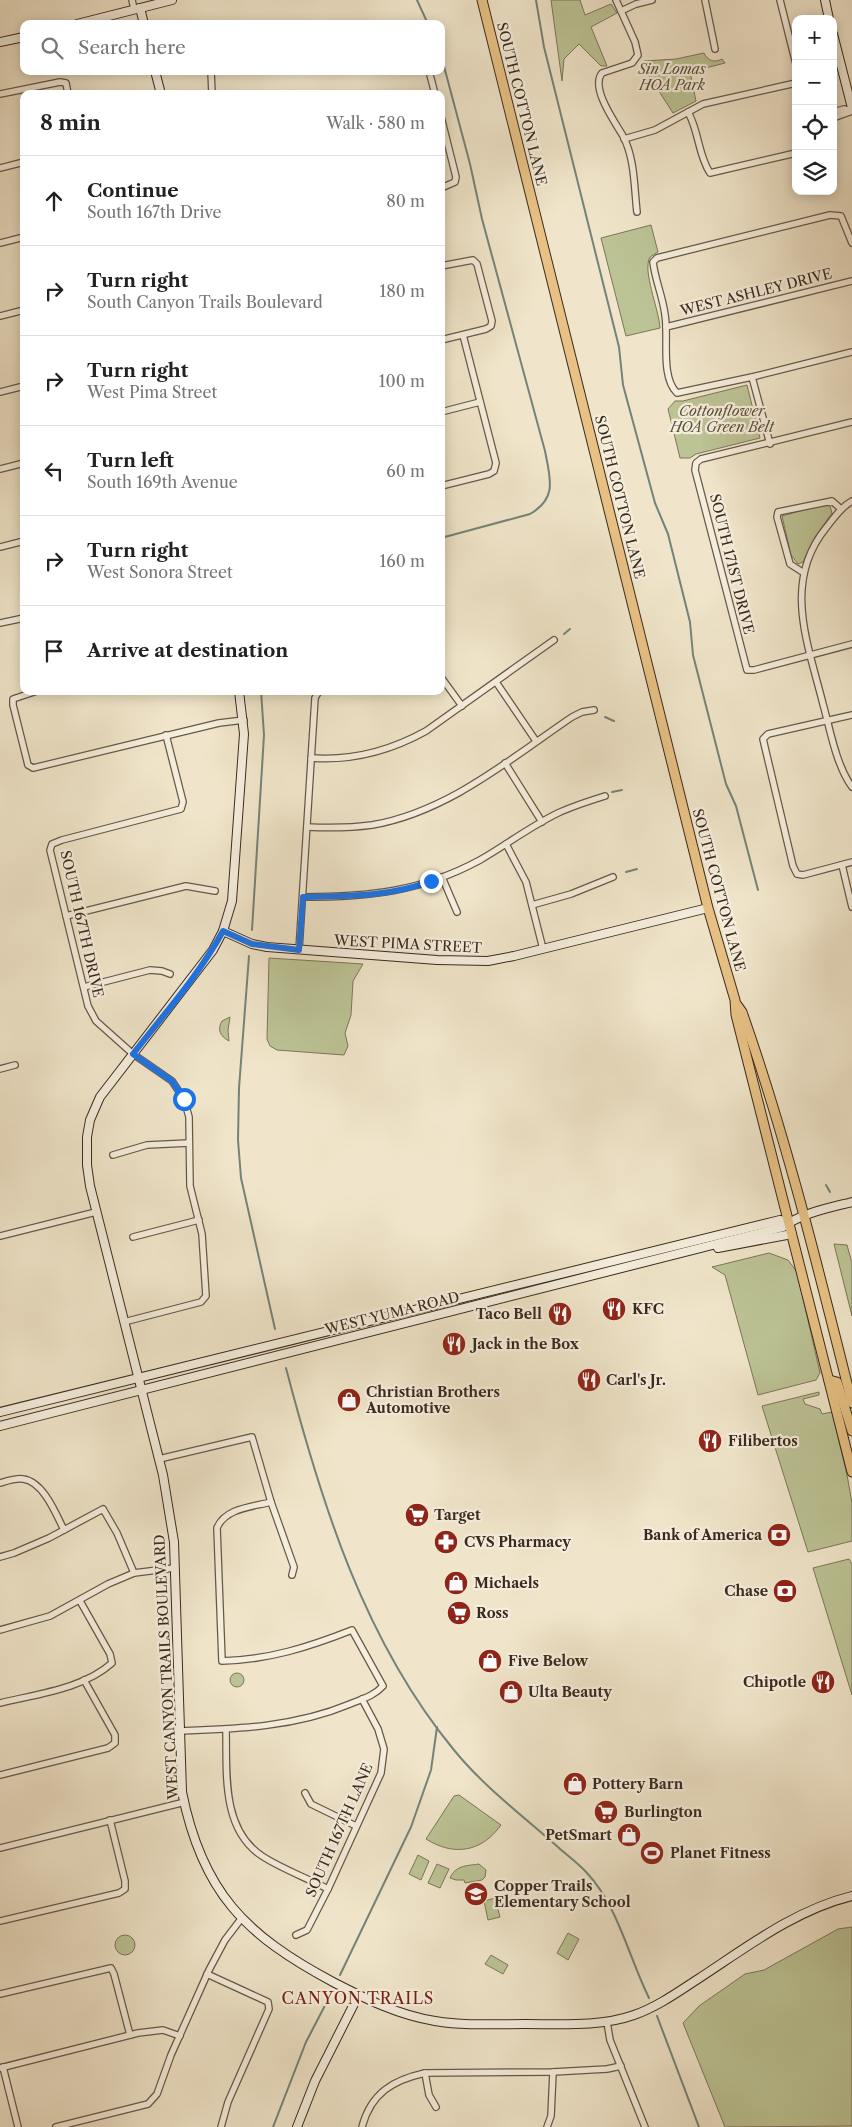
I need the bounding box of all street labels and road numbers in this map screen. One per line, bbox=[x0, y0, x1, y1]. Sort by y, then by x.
street label: SOUTH COTTON LANE bbox=[493, 20, 551, 188]
street label: WEST ASHLEY DRIVE bbox=[677, 264, 834, 320]
street label: SOUTH COTTON LANE bbox=[591, 413, 649, 581]
street label: SOUTH 171ST DRIVE bbox=[706, 492, 758, 636]
street label: SOUTH COTTON LANE bbox=[689, 807, 749, 973]
street label: SOUTH 167TH DRIVE bbox=[56, 849, 108, 999]
street label: WEST PIMA STREET bbox=[333, 931, 483, 957]
street label: WEST YUMA ROAD bbox=[322, 1288, 461, 1339]
street label: WEST CANYON TRAILS BOULEVARD bbox=[150, 1534, 182, 1801]
street label: SOUTH 167TH LANE bbox=[301, 1760, 377, 1900]

